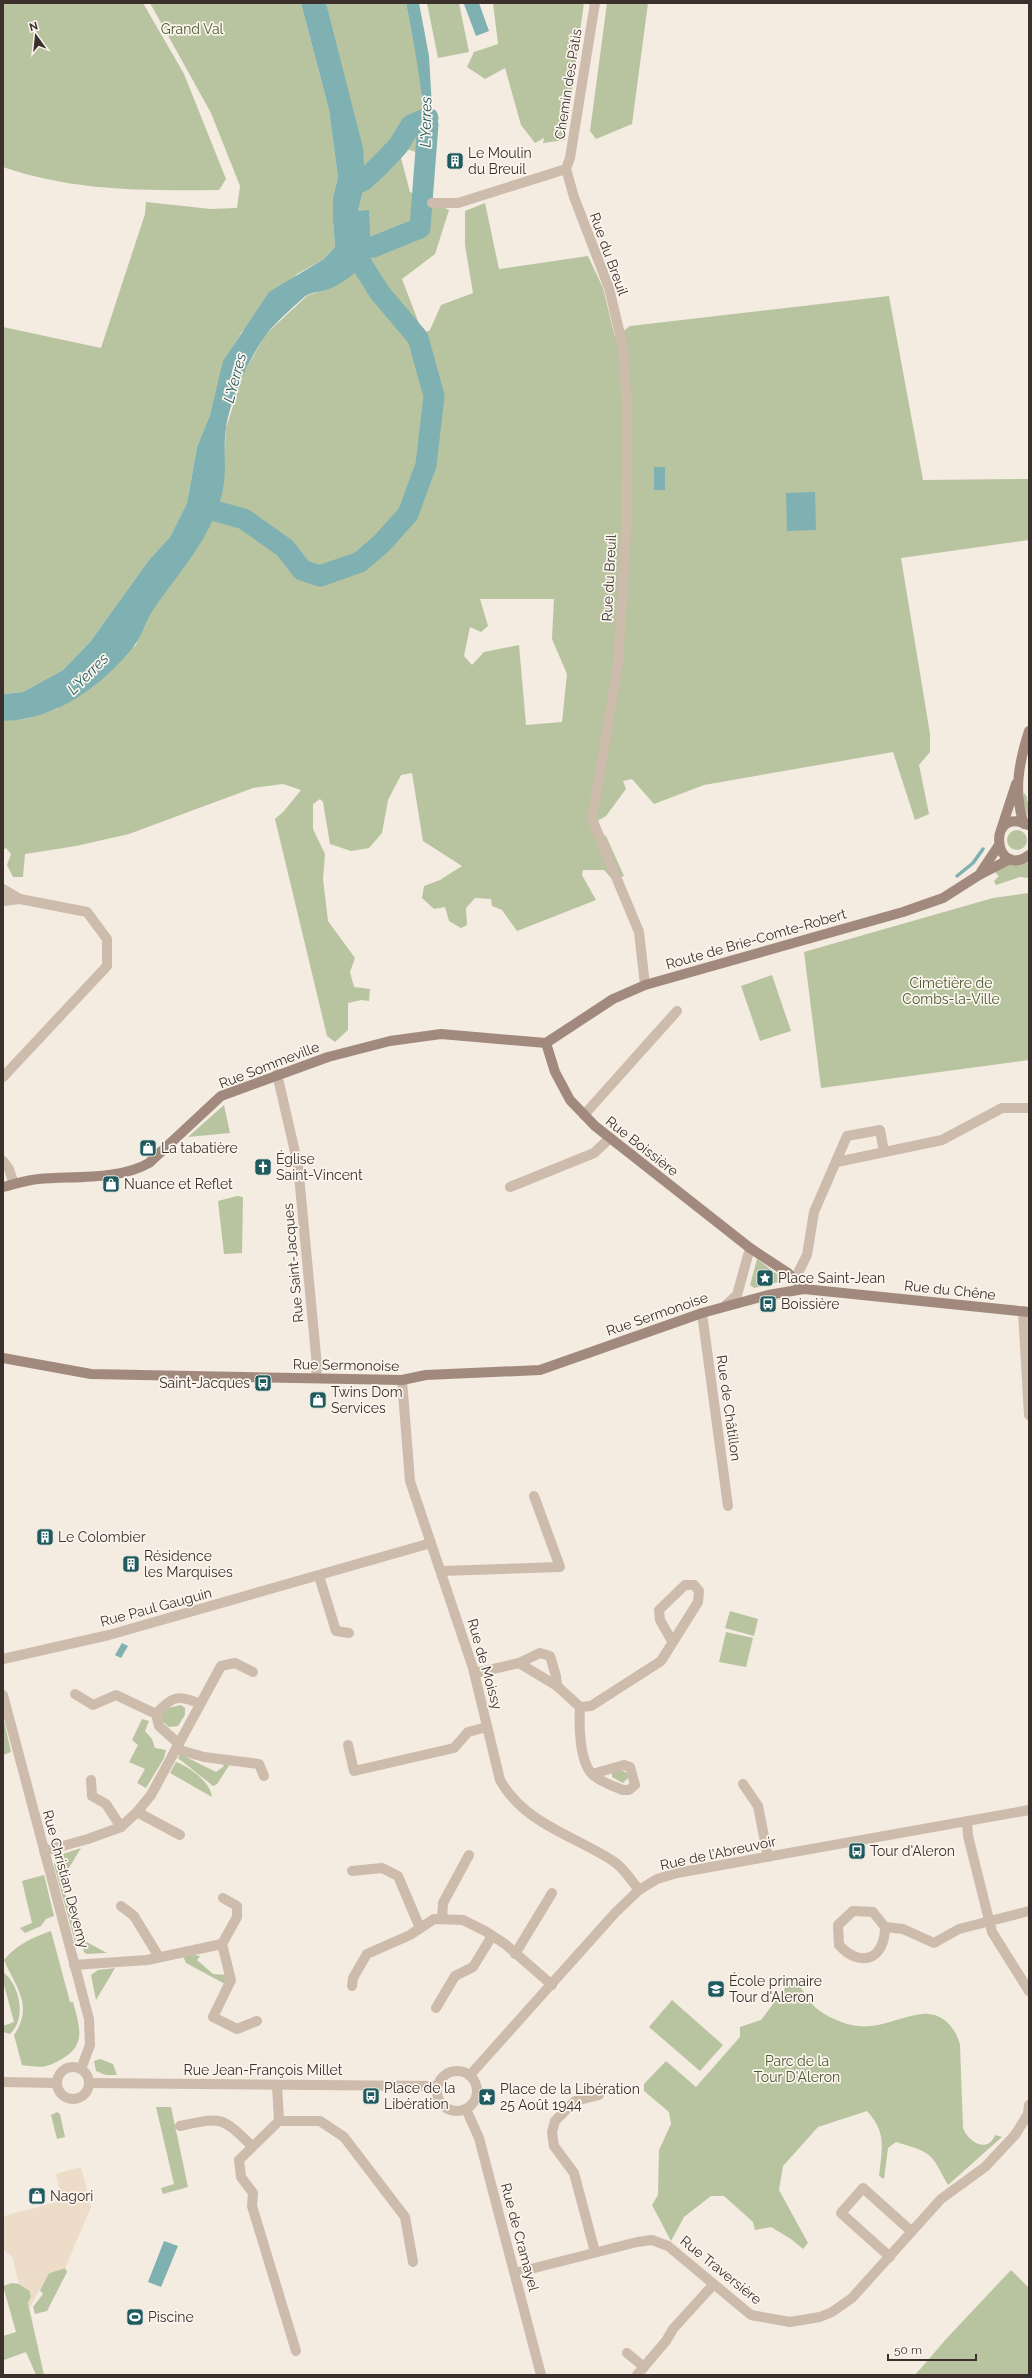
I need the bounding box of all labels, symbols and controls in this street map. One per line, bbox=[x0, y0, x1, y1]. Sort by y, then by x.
north arrow bbox=[16, 16, 56, 56]
text: N bbox=[28, 19, 39, 34]
park label: Grand Val bbox=[161, 21, 224, 37]
street label: Chemin des Pâtis bbox=[551, 27, 585, 140]
water label: L'Yerres bbox=[417, 96, 435, 148]
place label: Le Moulin du Breuil bbox=[468, 145, 532, 177]
building icon: Le Moulin du Breuil bbox=[445, 151, 465, 171]
street label: Rue du Breuil bbox=[587, 210, 631, 298]
water label: L'Yerres bbox=[220, 351, 250, 405]
street label: Rue du Breuil bbox=[599, 534, 619, 622]
water label: L'Yerres bbox=[64, 650, 112, 698]
street label: Route de Brie-Comte-Robert bbox=[664, 905, 848, 972]
park label: Cimetière de Combs-la-Ville bbox=[902, 975, 1000, 1007]
street label: Rue Sommeville bbox=[217, 1039, 321, 1091]
street label: Rue Boissière bbox=[603, 1113, 681, 1179]
shop icon: La tabatière bbox=[138, 1138, 158, 1158]
place label: La tabatière bbox=[161, 1140, 238, 1156]
place label: Église Saint-Vincent bbox=[276, 1150, 363, 1183]
church icon: Église Saint-Vincent bbox=[253, 1157, 273, 1177]
shop icon: Nuance et Reflet bbox=[101, 1174, 121, 1194]
place label: Nuance et Reflet bbox=[124, 1176, 233, 1192]
street label: Rue Saint-Jacques bbox=[280, 1202, 306, 1323]
place icon: Place Saint-Jean bbox=[755, 1268, 775, 1288]
place label: Place Saint-Jean bbox=[778, 1270, 885, 1286]
street label: Rue du Chêne bbox=[903, 1277, 997, 1303]
street label: Rue Sermonoise bbox=[604, 1289, 710, 1339]
bus stop icon: Boissière bbox=[758, 1294, 778, 1314]
place label: Boissière bbox=[781, 1296, 839, 1312]
street label: Rue de Châtillon bbox=[714, 1354, 744, 1462]
street label: Rue Sermonoise bbox=[293, 1356, 399, 1374]
bus stop icon: Saint-Jacques bbox=[253, 1373, 273, 1393]
place label: Saint-Jacques bbox=[159, 1375, 250, 1391]
place label: Twins Dom Services bbox=[331, 1384, 403, 1416]
shop icon: Twins Dom Services bbox=[308, 1390, 328, 1410]
building icon: Le Colombier bbox=[35, 1527, 55, 1547]
place label: Le Colombier bbox=[58, 1529, 146, 1545]
place label: Résidence les Marquises bbox=[144, 1548, 233, 1580]
building icon: Résidence les Marquises bbox=[121, 1554, 141, 1574]
street label: Rue Paul Gauguin bbox=[98, 1584, 214, 1630]
street label: Rue de Moissy bbox=[464, 1617, 506, 1712]
street label: Rue Christian Devemy bbox=[40, 1808, 92, 1950]
street label: Rue de l'Abreuvoir bbox=[659, 1833, 777, 1873]
bus stop icon: Tour d'Aleron bbox=[847, 1841, 867, 1861]
place label: Tour d'Aleron bbox=[870, 1843, 955, 1859]
place label: École primaire Tour d'Aleron bbox=[729, 1972, 822, 2005]
school or university icon: École primaire Tour d'Aleron bbox=[706, 1979, 726, 1999]
park label: Parc de la Tour D'Aleron bbox=[754, 2053, 840, 2085]
street label: Rue Jean-François Millet bbox=[184, 2062, 343, 2078]
place label: Place de la Libération bbox=[384, 2080, 455, 2112]
place label: Place de la Libération 25 Août 1944 bbox=[500, 2081, 640, 2113]
bus stop icon: Place de la Libération bbox=[361, 2086, 381, 2106]
place icon: Place de la Libération 25 Août 1944 bbox=[477, 2087, 497, 2107]
street label: Rue de Cramayel bbox=[498, 2181, 542, 2293]
shop icon: Nagori bbox=[27, 2186, 47, 2206]
place label: Nagori bbox=[50, 2188, 93, 2204]
street label: Rue Traversière bbox=[677, 2232, 765, 2308]
sports icon: Piscine bbox=[125, 2307, 145, 2327]
place label: Piscine bbox=[148, 2309, 194, 2325]
scale bar bbox=[888, 2336, 976, 2362]
text: 50 m bbox=[894, 2343, 922, 2357]

